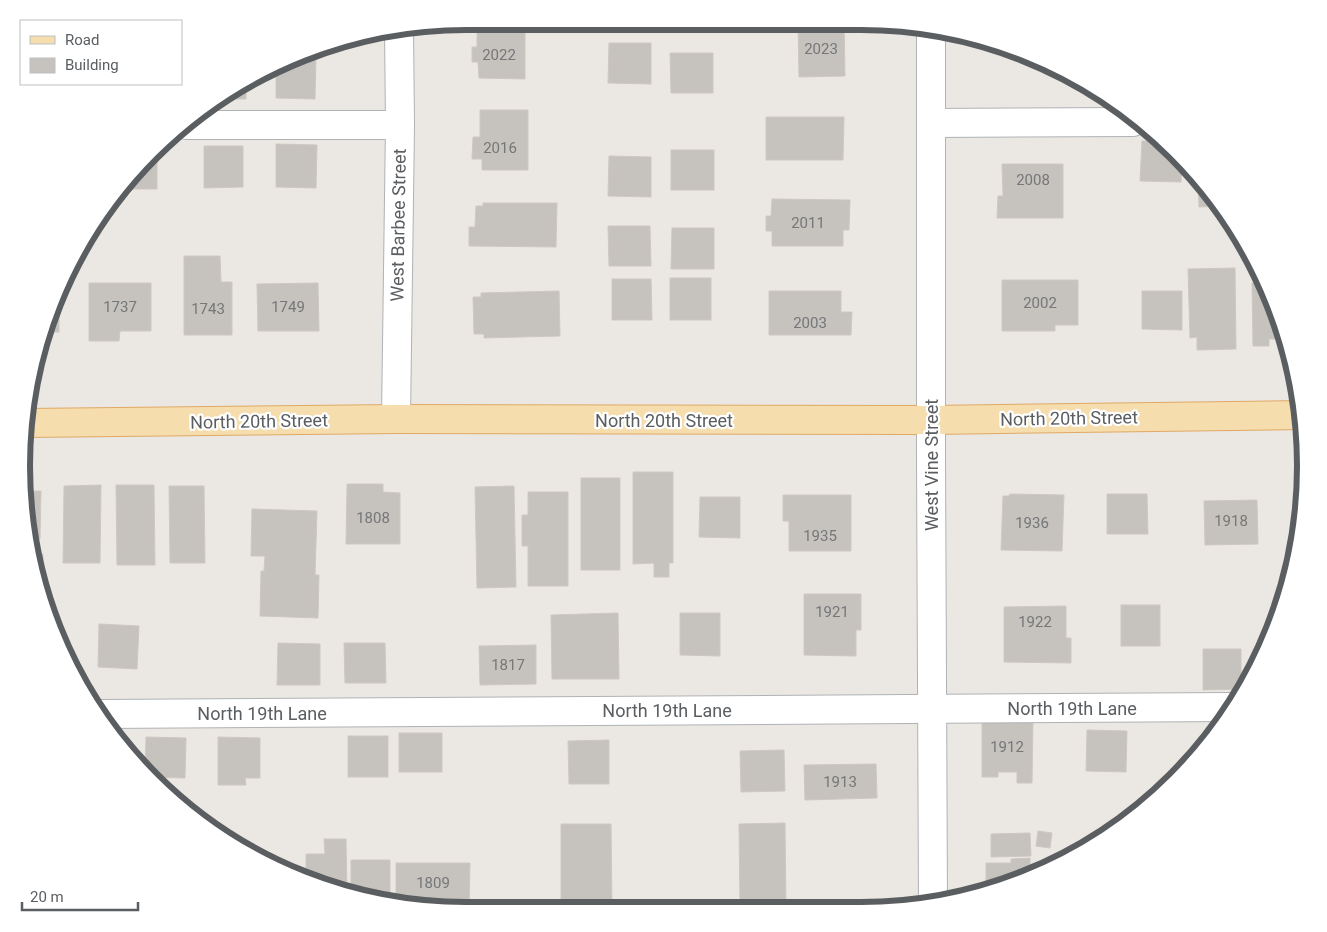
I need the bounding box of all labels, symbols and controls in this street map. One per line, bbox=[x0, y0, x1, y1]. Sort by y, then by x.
legend bbox=[20, 20, 182, 85]
text: Road bbox=[65, 31, 99, 49]
house number: 2023 bbox=[804, 40, 838, 58]
house number: 2022 bbox=[482, 46, 516, 64]
text: Building bbox=[65, 56, 119, 74]
house number: 2016 bbox=[483, 139, 517, 157]
street label: West Barbee Street bbox=[386, 148, 410, 302]
house number: 2008 bbox=[1016, 171, 1050, 189]
house number: 2011 bbox=[791, 214, 825, 232]
house number: 2002 bbox=[1023, 294, 1057, 312]
house number: 1737 bbox=[103, 298, 137, 316]
house number: 1749 bbox=[271, 298, 305, 316]
house number: 1743 bbox=[191, 300, 225, 318]
house number: 2003 bbox=[793, 314, 827, 332]
street label: West Vine Street bbox=[921, 399, 942, 531]
street label: North 20th Street bbox=[1000, 406, 1138, 430]
street label: North 20th Street bbox=[190, 409, 328, 433]
street label: North 20th Street bbox=[595, 410, 733, 431]
house number: 1808 bbox=[356, 509, 390, 527]
house number: 1918 bbox=[1214, 512, 1248, 530]
house number: 1936 bbox=[1015, 514, 1049, 532]
house number: 1935 bbox=[803, 527, 837, 545]
house number: 1921 bbox=[815, 603, 849, 621]
house number: 1922 bbox=[1018, 613, 1052, 631]
house number: 1817 bbox=[491, 656, 525, 674]
street label: North 19th Lane bbox=[1007, 698, 1137, 719]
street label: North 19th Lane bbox=[602, 700, 732, 721]
street label: North 19th Lane bbox=[197, 703, 327, 724]
house number: 1912 bbox=[990, 738, 1024, 756]
house number: 1913 bbox=[823, 773, 857, 791]
house number: 1809 bbox=[416, 874, 450, 892]
scale bar bbox=[22, 880, 139, 912]
text: 20 m bbox=[30, 888, 64, 906]

